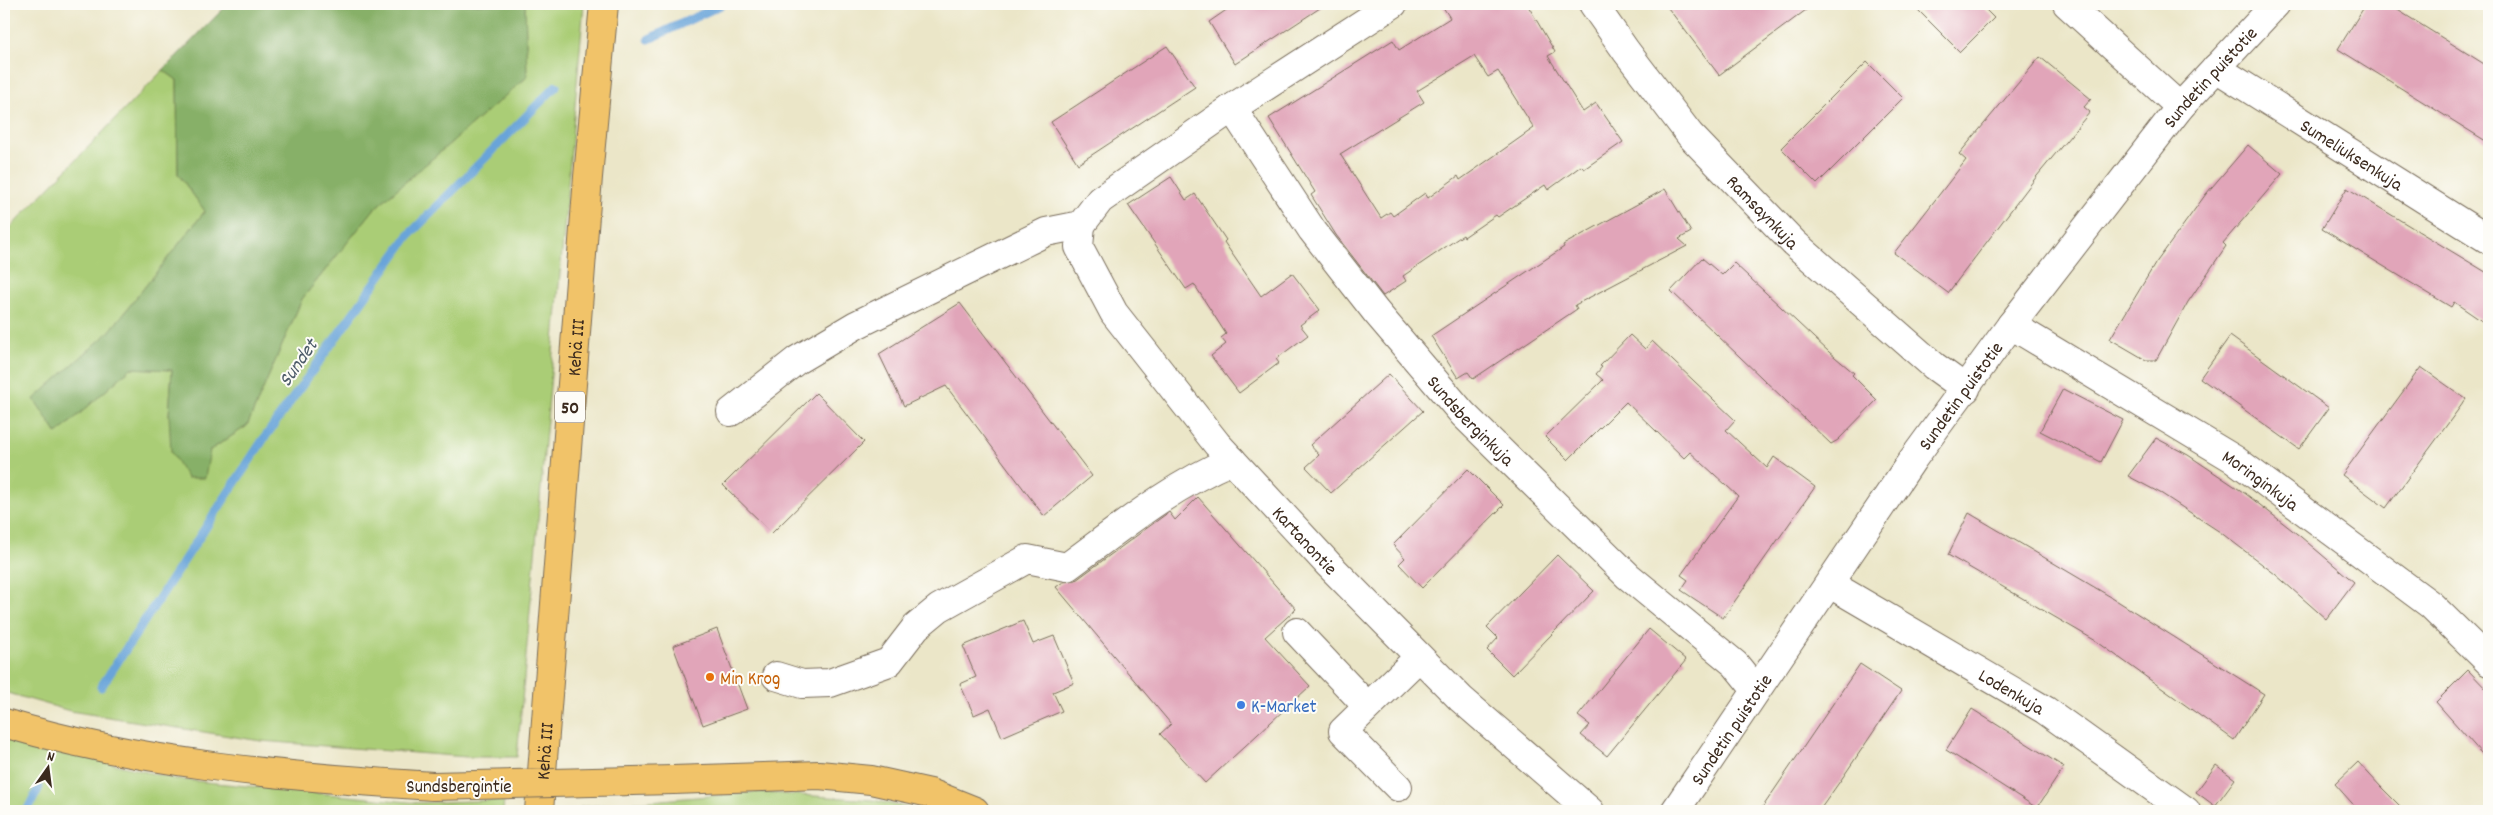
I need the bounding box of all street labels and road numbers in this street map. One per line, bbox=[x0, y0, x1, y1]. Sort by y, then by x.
street label: Sundetin puistotie bbox=[2158, 22, 2265, 135]
street label: Sumeliuksenkuja bbox=[2294, 114, 2408, 200]
street label: Ramsaynkuja bbox=[1718, 170, 1804, 258]
street label: Kehä III bbox=[563, 318, 594, 377]
street label: Sundetin puistotie bbox=[1914, 337, 2012, 457]
street label: Sundsberginkuja bbox=[1419, 371, 1519, 475]
road number: 50 bbox=[555, 392, 585, 422]
street label: Moringinkuja bbox=[2216, 445, 2304, 520]
street label: Kartanontie bbox=[1264, 502, 1342, 583]
street label: Lodenkuja bbox=[1972, 664, 2049, 724]
street label: Sundetin puistotie bbox=[1686, 670, 1781, 792]
street label: Kehä III bbox=[531, 722, 563, 781]
street label: Sundsbergintie bbox=[406, 775, 512, 802]

